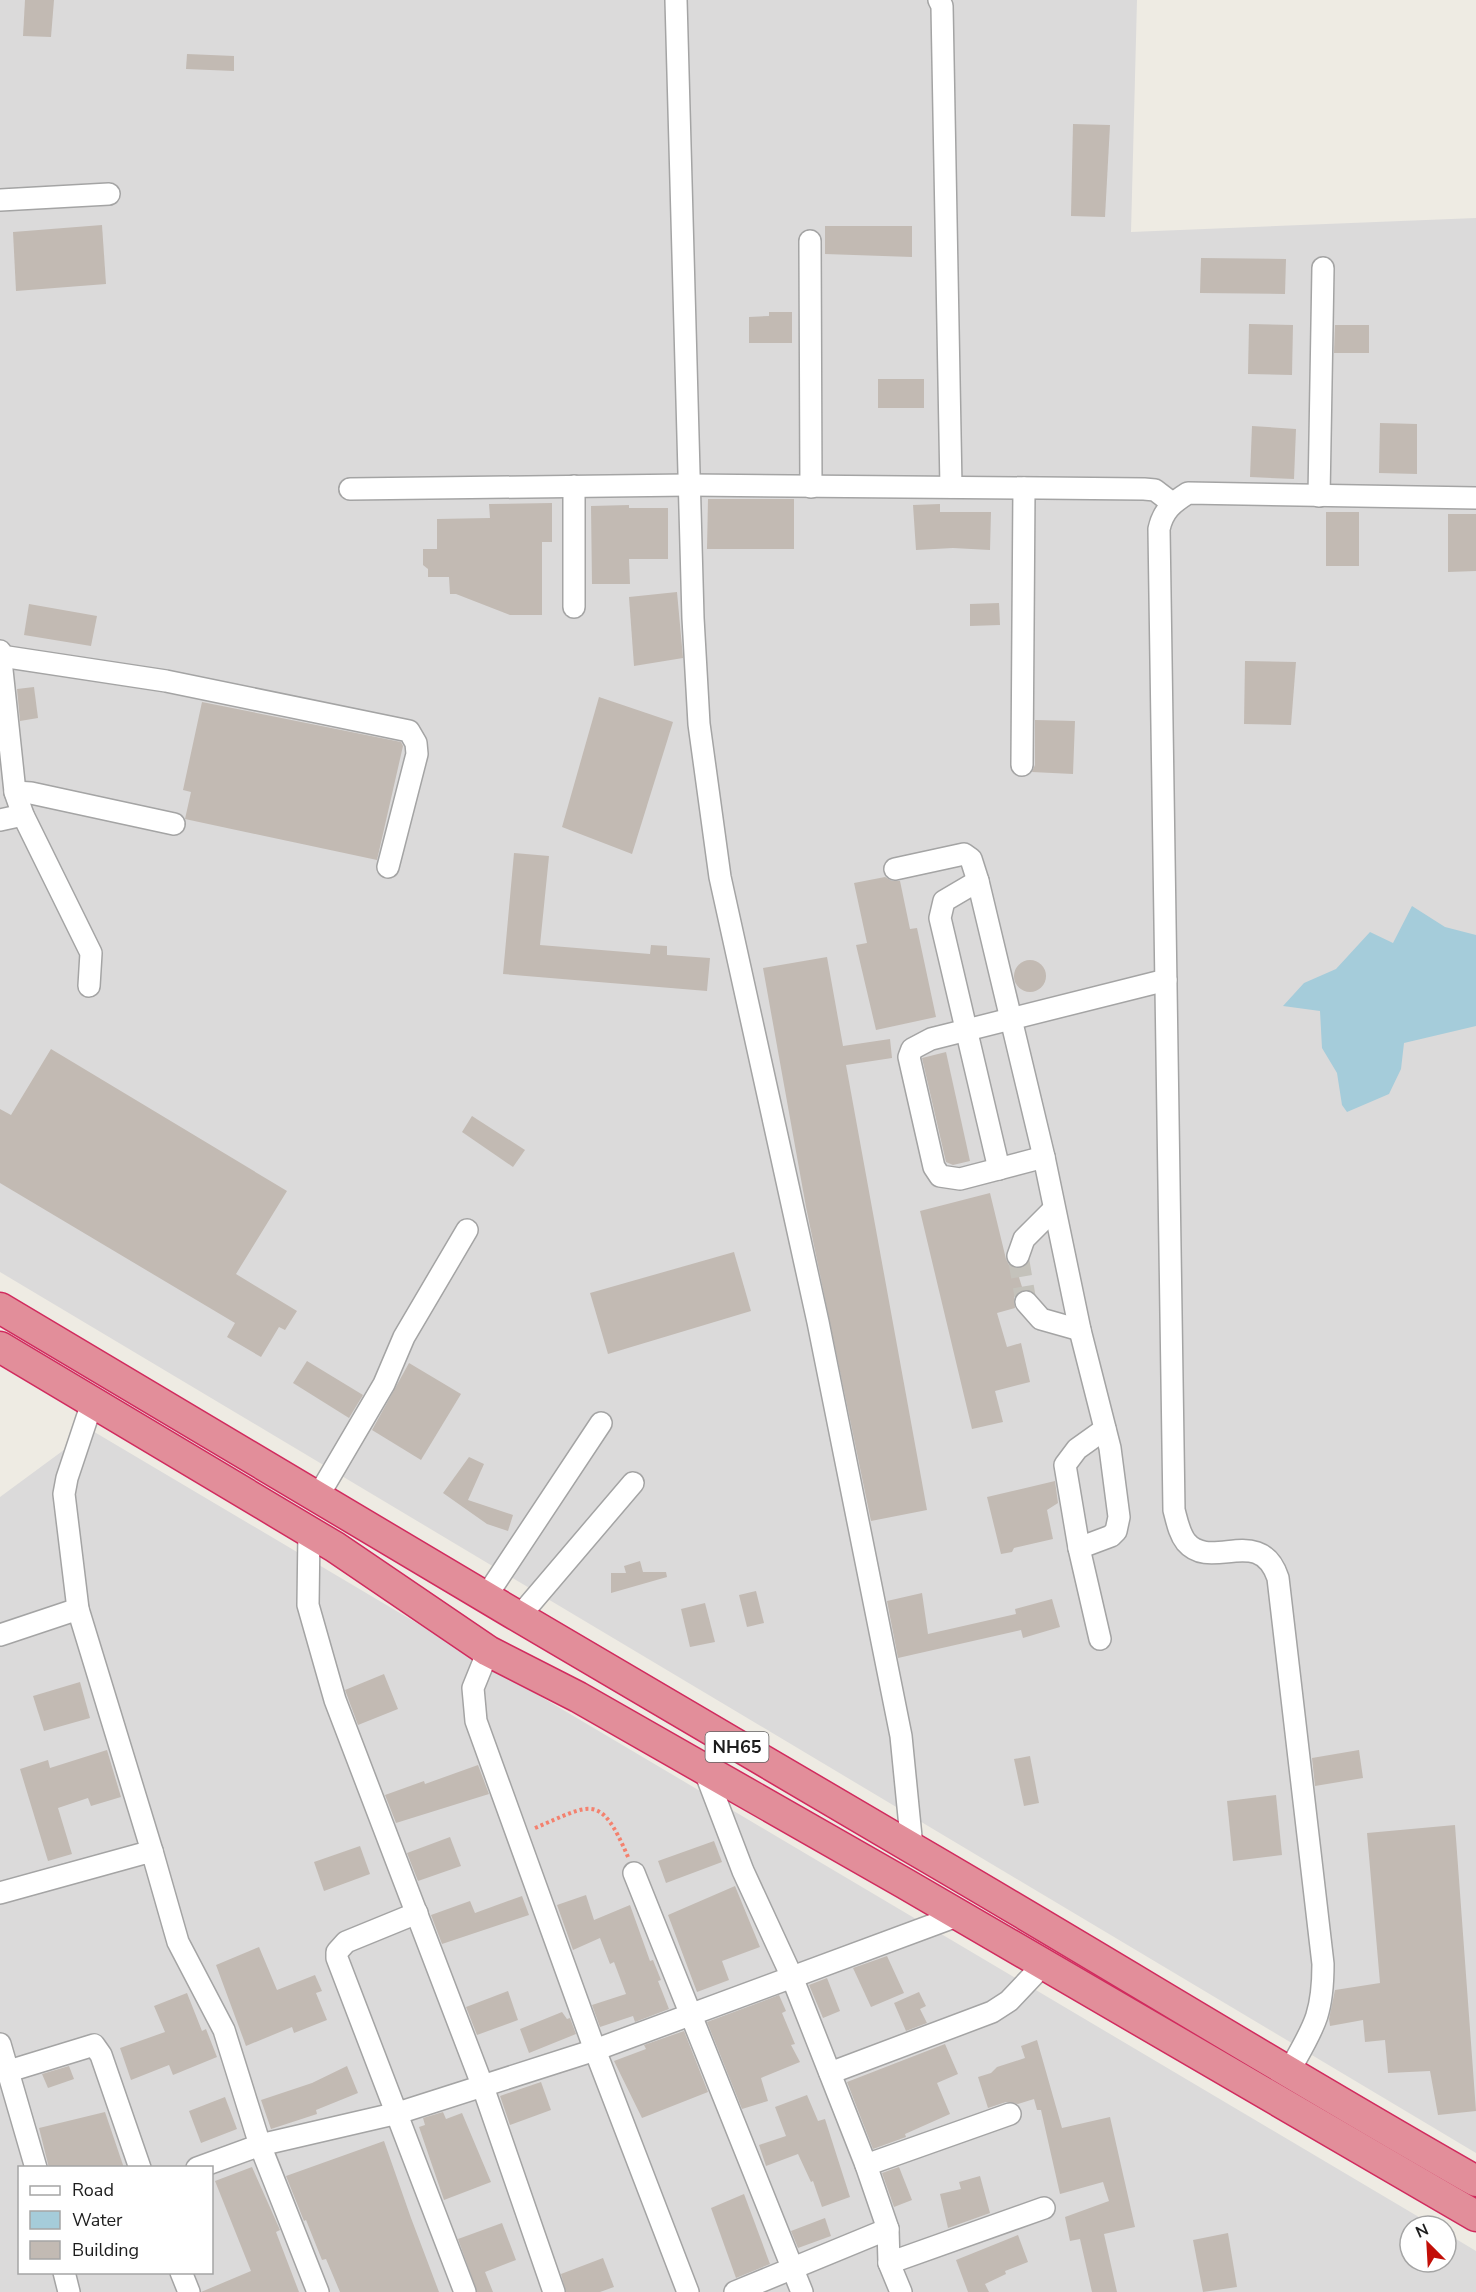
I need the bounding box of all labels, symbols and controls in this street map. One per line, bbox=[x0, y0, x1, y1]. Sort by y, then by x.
road number: NH65 bbox=[706, 1732, 768, 1762]
legend bbox=[18, 2166, 213, 2274]
text: Road bbox=[72, 2178, 114, 2202]
text: Water bbox=[72, 2208, 123, 2232]
north arrow bbox=[1398, 2214, 1458, 2274]
text: N bbox=[1412, 2219, 1432, 2244]
text: Building bbox=[72, 2238, 139, 2262]

